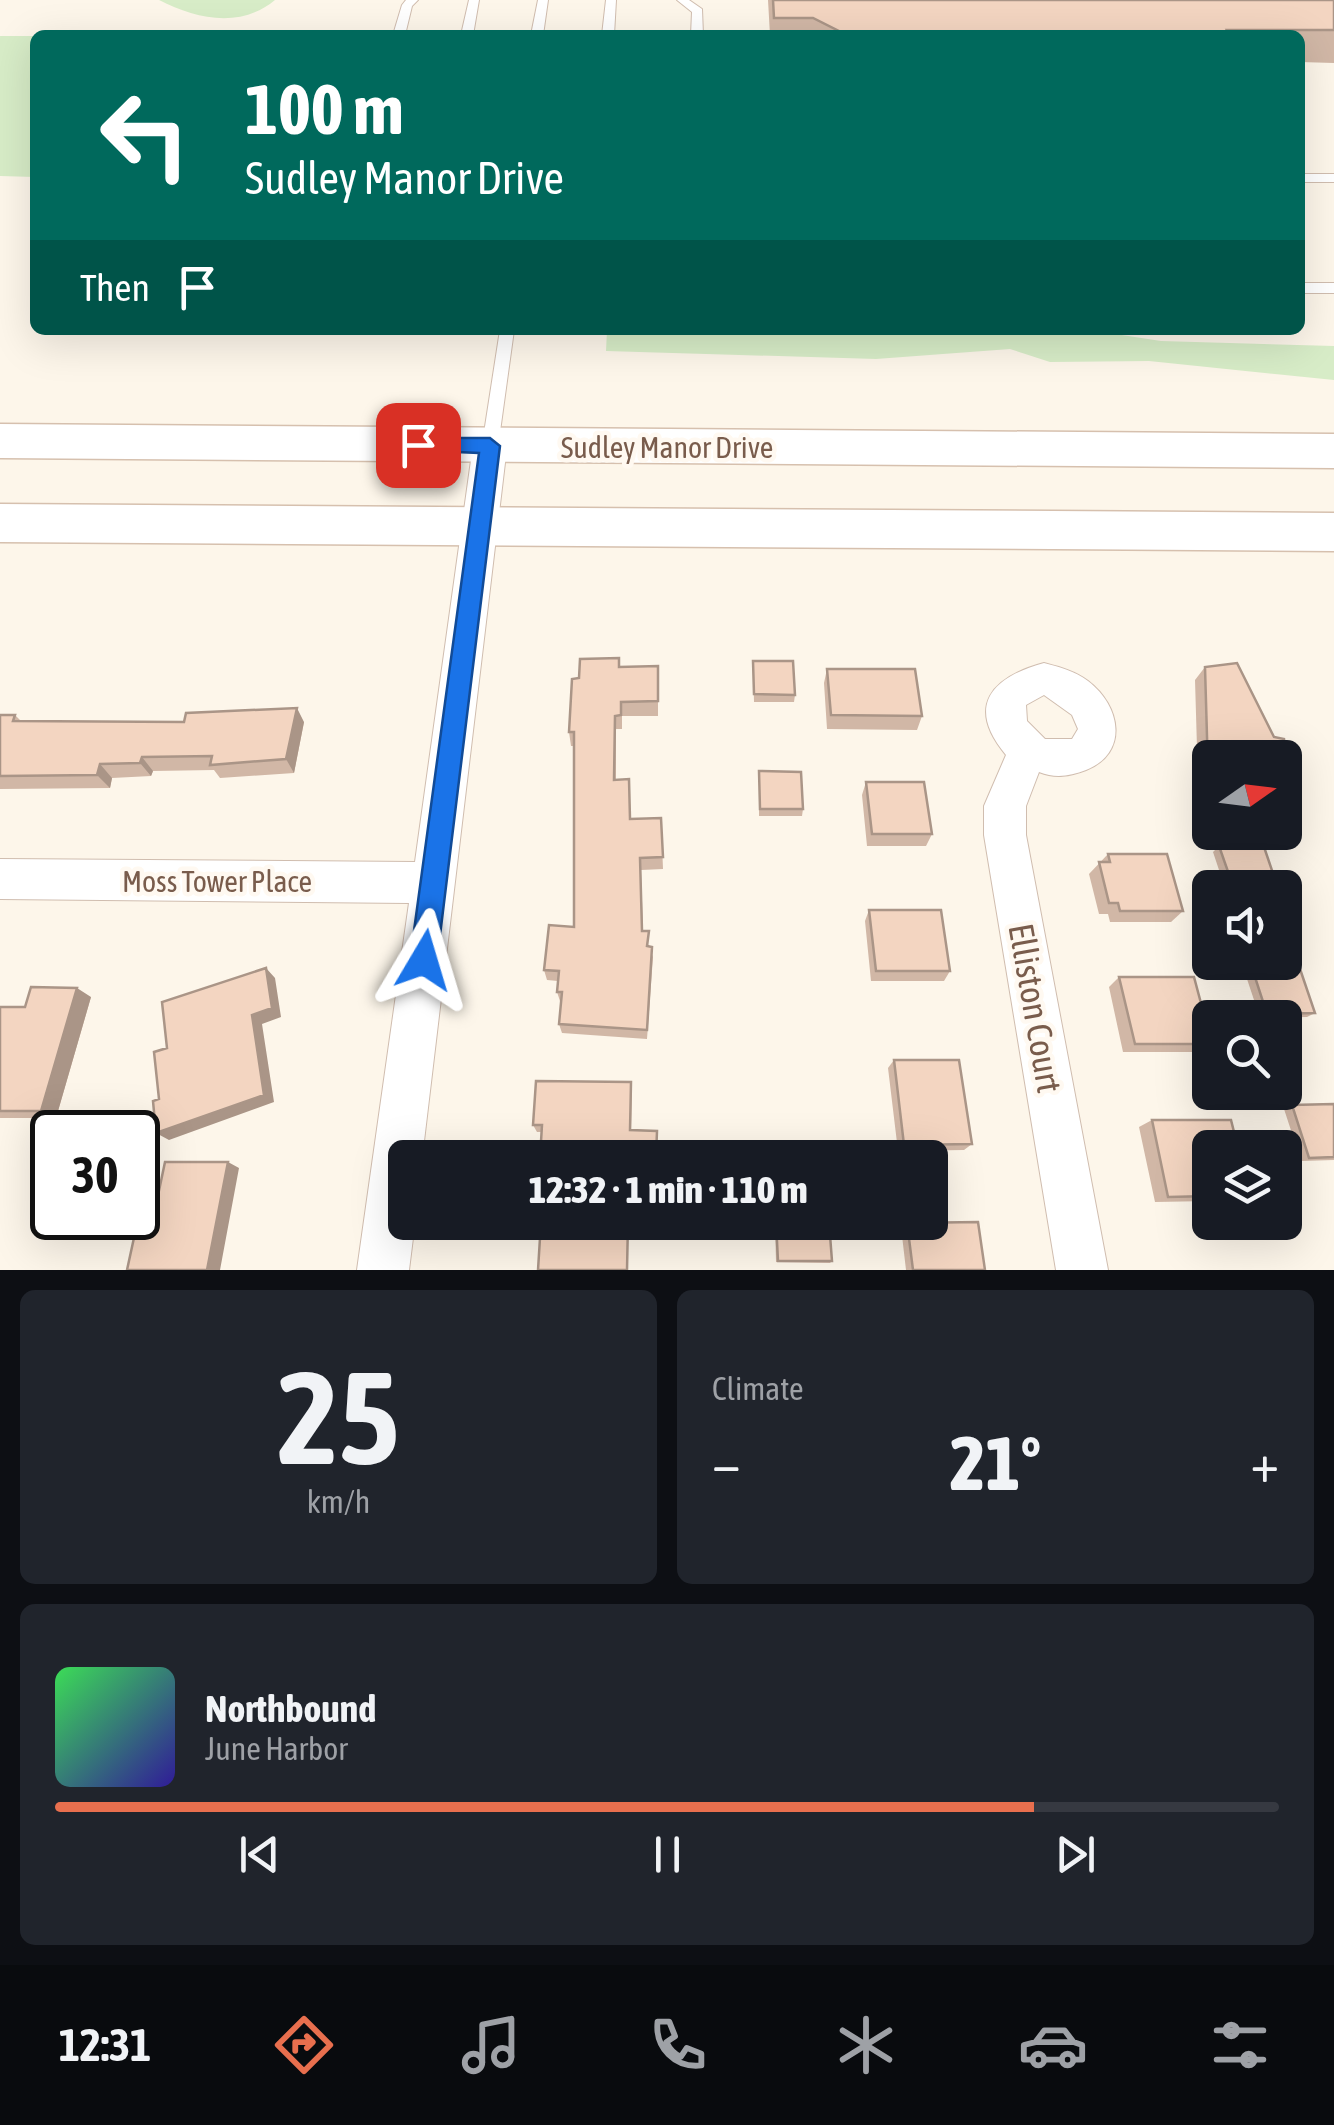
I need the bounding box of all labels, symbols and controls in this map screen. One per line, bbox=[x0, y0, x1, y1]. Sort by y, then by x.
text: 100 m bbox=[245, 69, 404, 149]
icon: left bbox=[80, 70, 210, 200]
text: Sudley Manor Drive bbox=[245, 152, 564, 204]
icon: arrive bbox=[170, 260, 225, 315]
text: Then bbox=[80, 266, 150, 309]
pin bbox=[376, 403, 461, 488]
icon: arrive bbox=[391, 418, 446, 473]
street label: Sudley Manor Drive bbox=[561, 430, 773, 464]
north arrow bbox=[1192, 740, 1302, 850]
map controls bbox=[1192, 740, 1302, 1240]
street label: Moss Tower Place bbox=[122, 864, 312, 898]
button: sound bbox=[1192, 870, 1302, 980]
position arrow bbox=[372, 908, 476, 1012]
street label: Elliston Court bbox=[1001, 920, 1071, 1096]
button: search bbox=[1192, 1000, 1302, 1110]
speed limit sign: 30 bbox=[30, 1110, 160, 1240]
button: layers bbox=[1192, 1130, 1302, 1240]
text: 12:32 · 1 min · 110 m bbox=[528, 1168, 808, 1211]
text: 25 bbox=[277, 1343, 400, 1492]
text: Climate bbox=[712, 1370, 804, 1407]
text: 21° bbox=[950, 1420, 1041, 1506]
text: − bbox=[712, 1431, 741, 1494]
text: + bbox=[1250, 1431, 1279, 1494]
text: km/h bbox=[307, 1483, 370, 1520]
text: Northbound bbox=[205, 1687, 376, 1730]
text: June Harbor bbox=[205, 1730, 348, 1767]
icon: previous bbox=[232, 1827, 287, 1882]
icon: pause bbox=[640, 1827, 695, 1882]
icon: next bbox=[1048, 1827, 1103, 1882]
icon: directions bbox=[269, 2010, 339, 2080]
icon: music bbox=[456, 2010, 526, 2080]
icon: phone bbox=[643, 2010, 713, 2080]
icon: climate bbox=[831, 2010, 901, 2080]
icon: car bbox=[1018, 2010, 1088, 2080]
icon: filters bbox=[1205, 2010, 1275, 2080]
text: 12:31 bbox=[59, 2019, 151, 2071]

